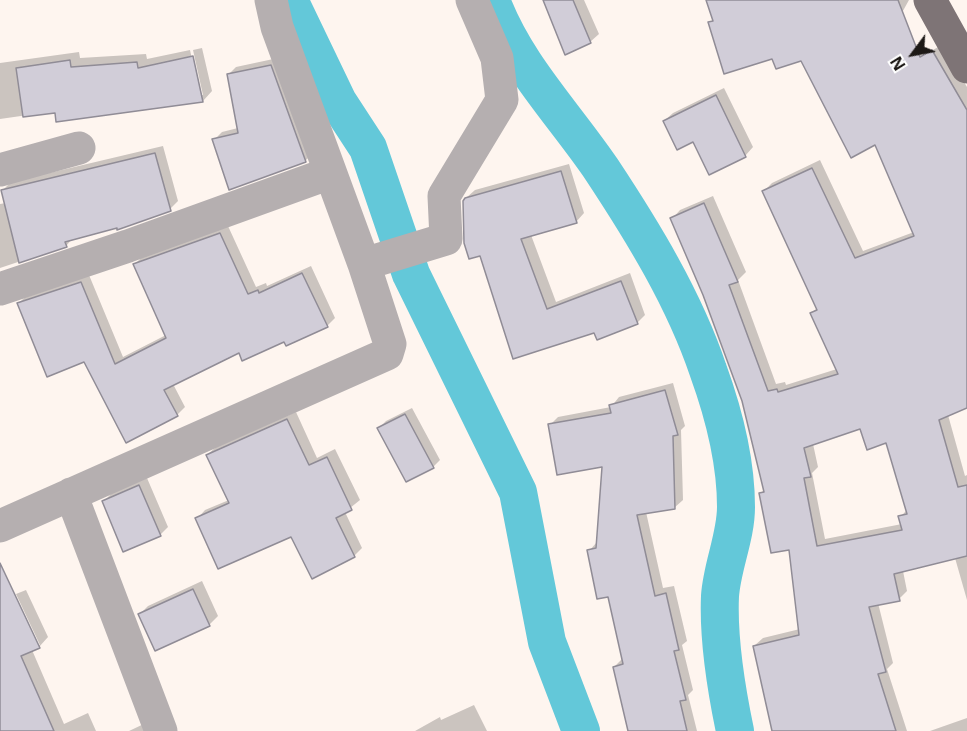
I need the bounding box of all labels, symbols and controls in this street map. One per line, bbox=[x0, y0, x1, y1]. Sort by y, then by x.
north arrow bbox=[883, 24, 943, 84]
text: N bbox=[885, 52, 911, 75]

